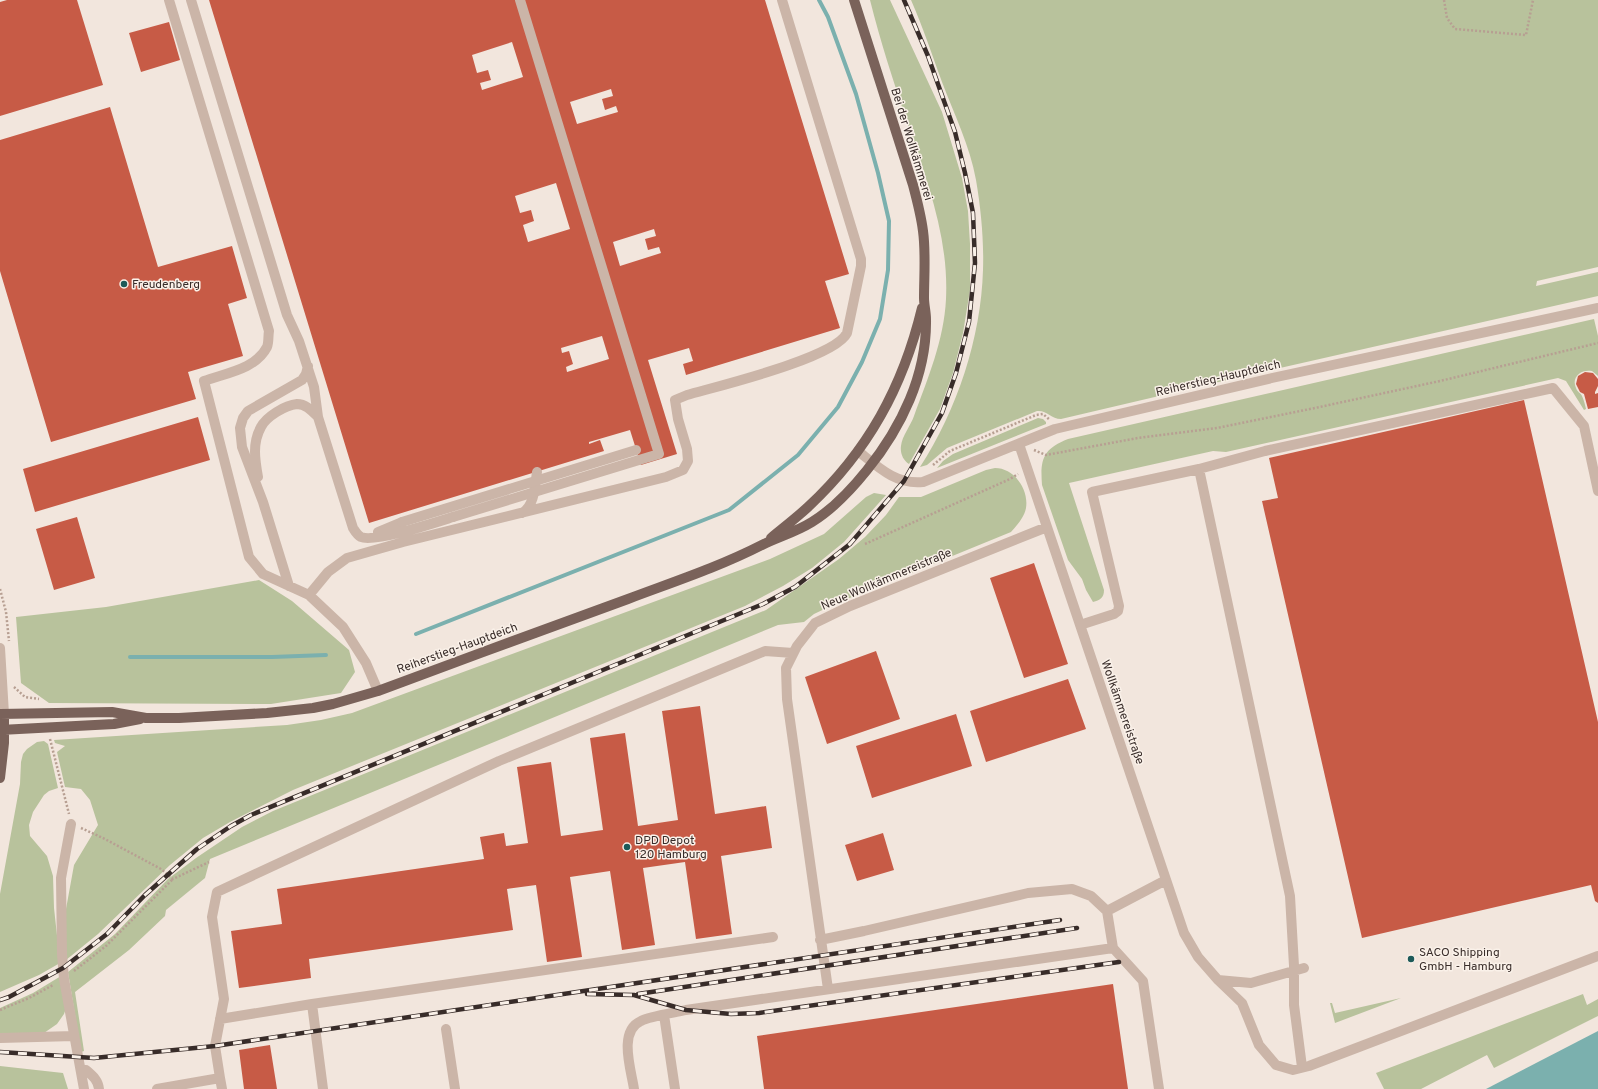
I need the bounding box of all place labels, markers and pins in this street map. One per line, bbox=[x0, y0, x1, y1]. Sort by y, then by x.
place label: Freudenberg bbox=[132, 277, 200, 293]
marker: Freudenberg bbox=[119, 279, 129, 289]
place label: DPD Depot 120 Hamburg bbox=[635, 833, 707, 863]
marker: DPD Depot 120 Hamburg bbox=[622, 842, 632, 852]
place label: SACO Shipping GmbH - Hamburg bbox=[1419, 945, 1512, 975]
marker: SACO Shipping GmbH - Hamburg bbox=[1406, 954, 1416, 964]

